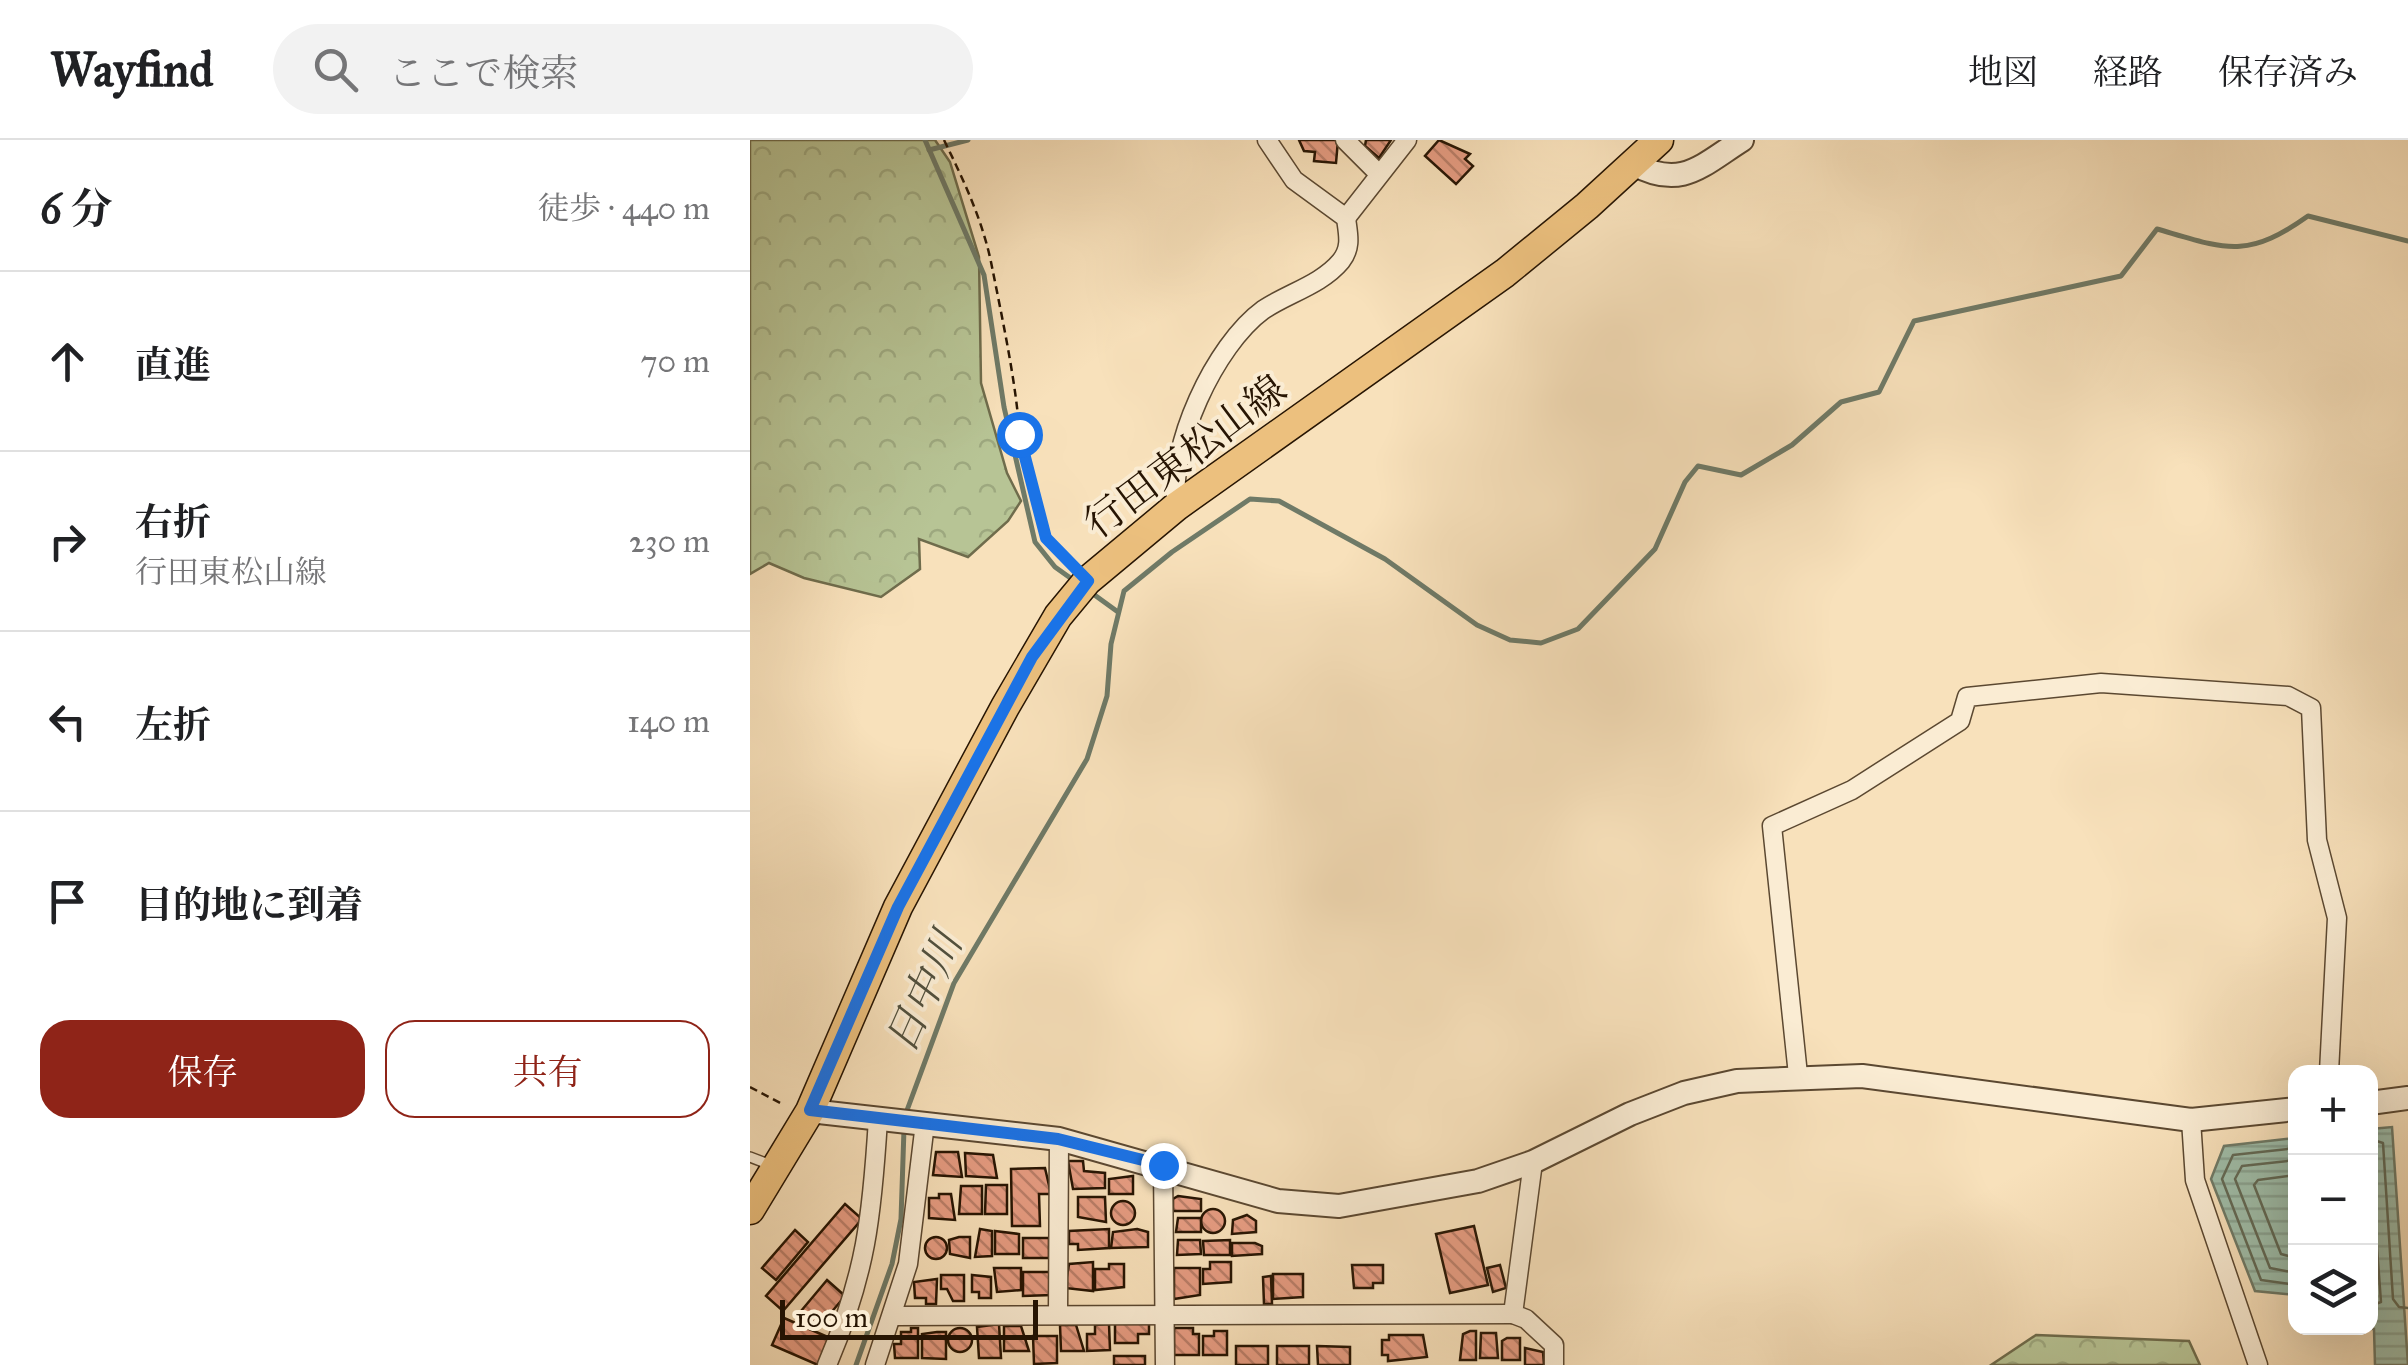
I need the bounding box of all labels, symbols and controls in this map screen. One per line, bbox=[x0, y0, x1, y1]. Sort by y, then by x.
search box bbox=[273, 24, 973, 114]
text: Wayfind bbox=[50, 40, 213, 99]
icon: search bbox=[308, 42, 363, 97]
text: ここで検索 bbox=[388, 50, 578, 96]
text: 地図 bbox=[1968, 51, 2038, 94]
text: 経路 bbox=[2093, 51, 2163, 94]
text: 保存済み bbox=[2218, 51, 2358, 94]
text: 6 分 bbox=[40, 183, 113, 235]
text: 徒歩 · 440 m bbox=[537, 189, 710, 228]
icon: ahead bbox=[40, 334, 95, 389]
text: 直進 bbox=[135, 342, 211, 388]
text: 70 m bbox=[641, 342, 710, 381]
street label: 行田東松山線 bbox=[1075, 365, 1296, 548]
route start bbox=[997, 412, 1043, 458]
text: 右折 bbox=[135, 499, 211, 545]
icon: right bbox=[40, 514, 95, 569]
text: 230 m bbox=[629, 522, 710, 561]
text: 行田東松山線 bbox=[135, 553, 327, 592]
icon: left bbox=[40, 694, 95, 749]
text: 左折 bbox=[135, 702, 211, 748]
text: 140 m bbox=[627, 702, 710, 741]
icon: arrive bbox=[40, 874, 95, 929]
text: 目的地に到着 bbox=[135, 882, 363, 928]
water label: 日中川 bbox=[875, 921, 975, 1061]
button: 保存 bbox=[40, 1020, 365, 1118]
button: 共有 bbox=[385, 1020, 710, 1118]
map controls bbox=[2288, 1065, 2378, 1335]
button: + bbox=[2288, 1065, 2378, 1155]
route end bbox=[1141, 1143, 1187, 1189]
button: − bbox=[2288, 1155, 2378, 1245]
button: layers bbox=[2288, 1245, 2378, 1335]
scale bar bbox=[780, 1295, 1038, 1340]
text: 100 m bbox=[795, 1300, 868, 1335]

